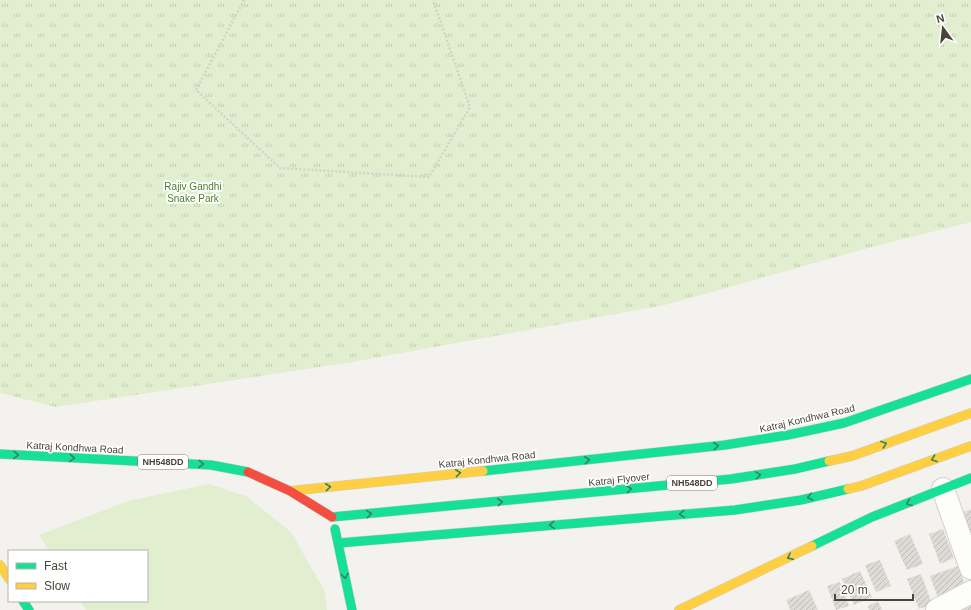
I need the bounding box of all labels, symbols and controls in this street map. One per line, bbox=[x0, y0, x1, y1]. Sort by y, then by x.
north arrow bbox=[923, 8, 963, 48]
text: N bbox=[935, 12, 946, 25]
park label: Rajiv Gandhi Snake Park bbox=[164, 181, 222, 204]
street label: Katraj Kondhwa Road bbox=[758, 402, 856, 435]
street label: Katraj Kondhwa Road bbox=[26, 439, 124, 456]
one-way arrow bbox=[881, 441, 888, 449]
one-way arrow bbox=[713, 442, 719, 451]
street label: Katraj Kondhwa Road bbox=[438, 449, 536, 470]
one-way arrow bbox=[13, 450, 19, 459]
one-way arrow bbox=[69, 454, 75, 462]
road number: NH548DD bbox=[138, 455, 188, 469]
one-way arrow bbox=[584, 455, 590, 464]
one-way arrow bbox=[931, 455, 938, 463]
one-way arrow bbox=[198, 460, 204, 468]
one-way arrow bbox=[455, 469, 461, 478]
street label: Katraj Flyover bbox=[588, 471, 651, 488]
one-way arrow bbox=[755, 471, 761, 480]
road number: NH548DD bbox=[667, 476, 717, 490]
one-way arrow bbox=[325, 483, 332, 492]
one-way arrow bbox=[626, 485, 632, 494]
one-way arrow bbox=[807, 493, 814, 501]
one-way arrow bbox=[497, 497, 503, 506]
one-way arrow bbox=[905, 498, 912, 506]
one-way arrow bbox=[366, 510, 372, 519]
one-way arrow bbox=[678, 510, 685, 519]
one-way arrow bbox=[549, 520, 555, 529]
legend bbox=[8, 550, 148, 602]
one-way arrow bbox=[787, 552, 795, 560]
text: Fast bbox=[44, 559, 68, 573]
one-way arrow bbox=[341, 573, 349, 580]
scale bar bbox=[835, 576, 913, 602]
text: Slow bbox=[44, 579, 70, 593]
text: 20 m bbox=[841, 583, 868, 597]

